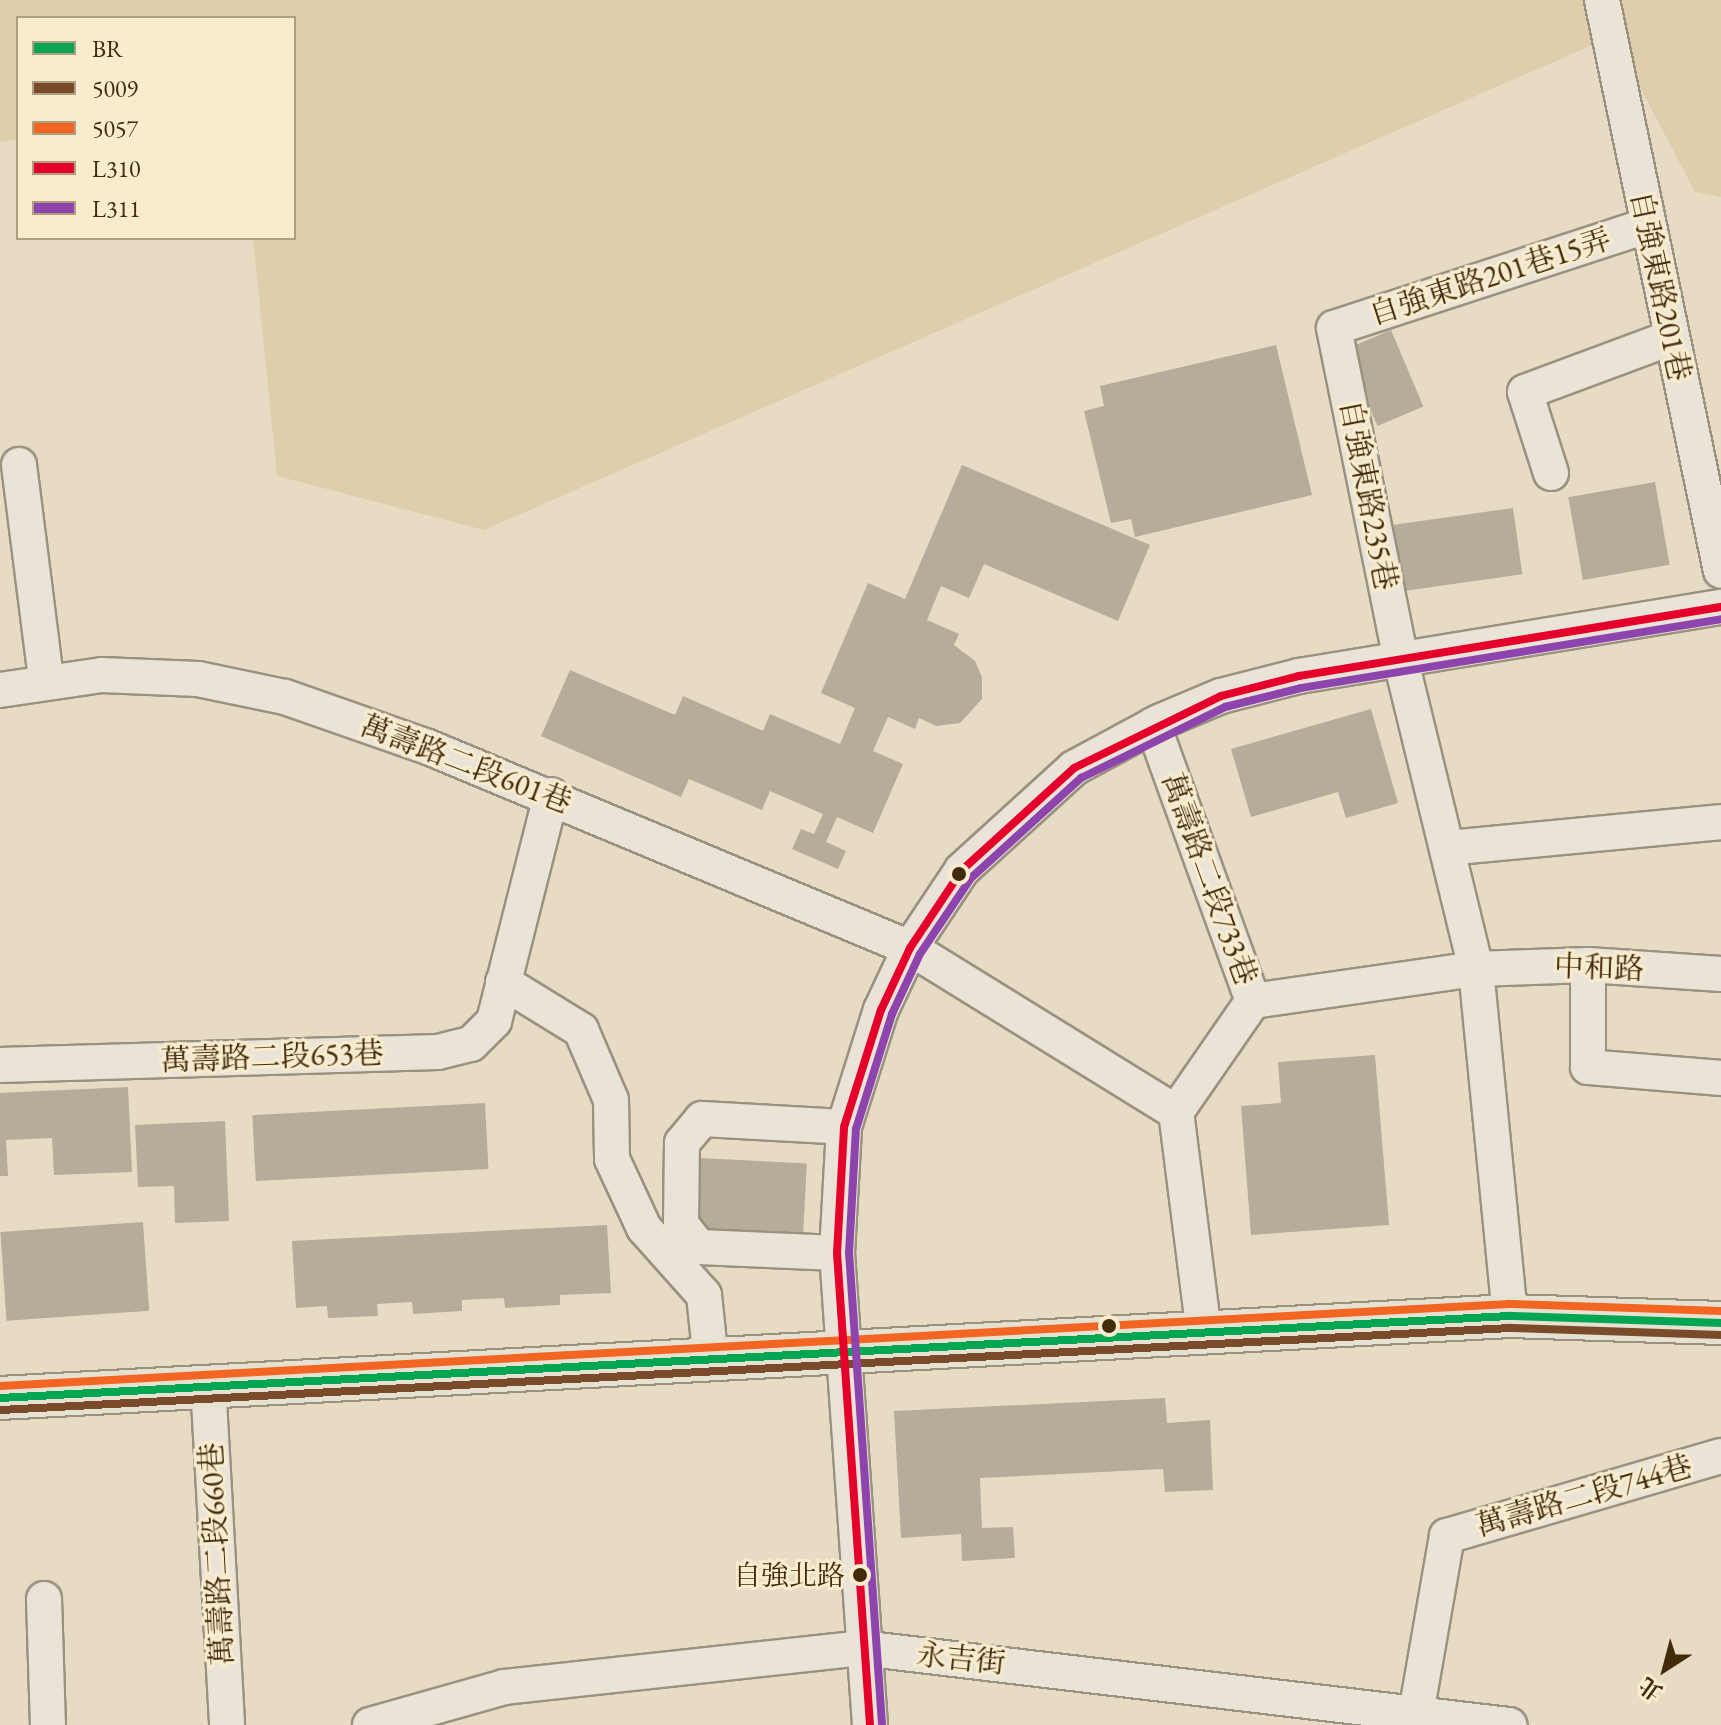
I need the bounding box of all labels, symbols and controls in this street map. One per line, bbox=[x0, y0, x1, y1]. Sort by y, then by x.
legend bbox=[16, 16, 296, 240]
text: BR bbox=[92, 33, 123, 64]
text: 5009 bbox=[92, 73, 138, 104]
text: 5057 bbox=[92, 113, 138, 144]
text: L310 bbox=[92, 153, 141, 184]
street label: 自強東路201巷 bbox=[1622, 188, 1698, 384]
text: L311 bbox=[92, 193, 141, 224]
street label: 自強東路201巷15弄 bbox=[1365, 221, 1615, 333]
street label: 自強東路235巷 bbox=[1332, 397, 1404, 593]
street label: 萬壽路二段601巷 bbox=[355, 707, 577, 821]
street label: 萬壽路二段733巷 bbox=[1154, 768, 1264, 990]
unlabelled marker bbox=[951, 866, 967, 882]
street label: 中和路 bbox=[1553, 948, 1645, 988]
street label: 萬壽路二段653巷 bbox=[160, 1035, 384, 1079]
unlabelled marker bbox=[1101, 1318, 1117, 1334]
street label: 萬壽路二段660巷 bbox=[193, 1442, 241, 1666]
street label: 萬壽路二段744巷 bbox=[1472, 1448, 1696, 1544]
place label: 自強北路 bbox=[733, 1558, 845, 1592]
marker: 自強北路 bbox=[852, 1567, 868, 1583]
north arrow bbox=[1625, 1629, 1705, 1709]
street label: 永吉街 bbox=[914, 1636, 1008, 1682]
text: 北 bbox=[1633, 1671, 1668, 1707]

